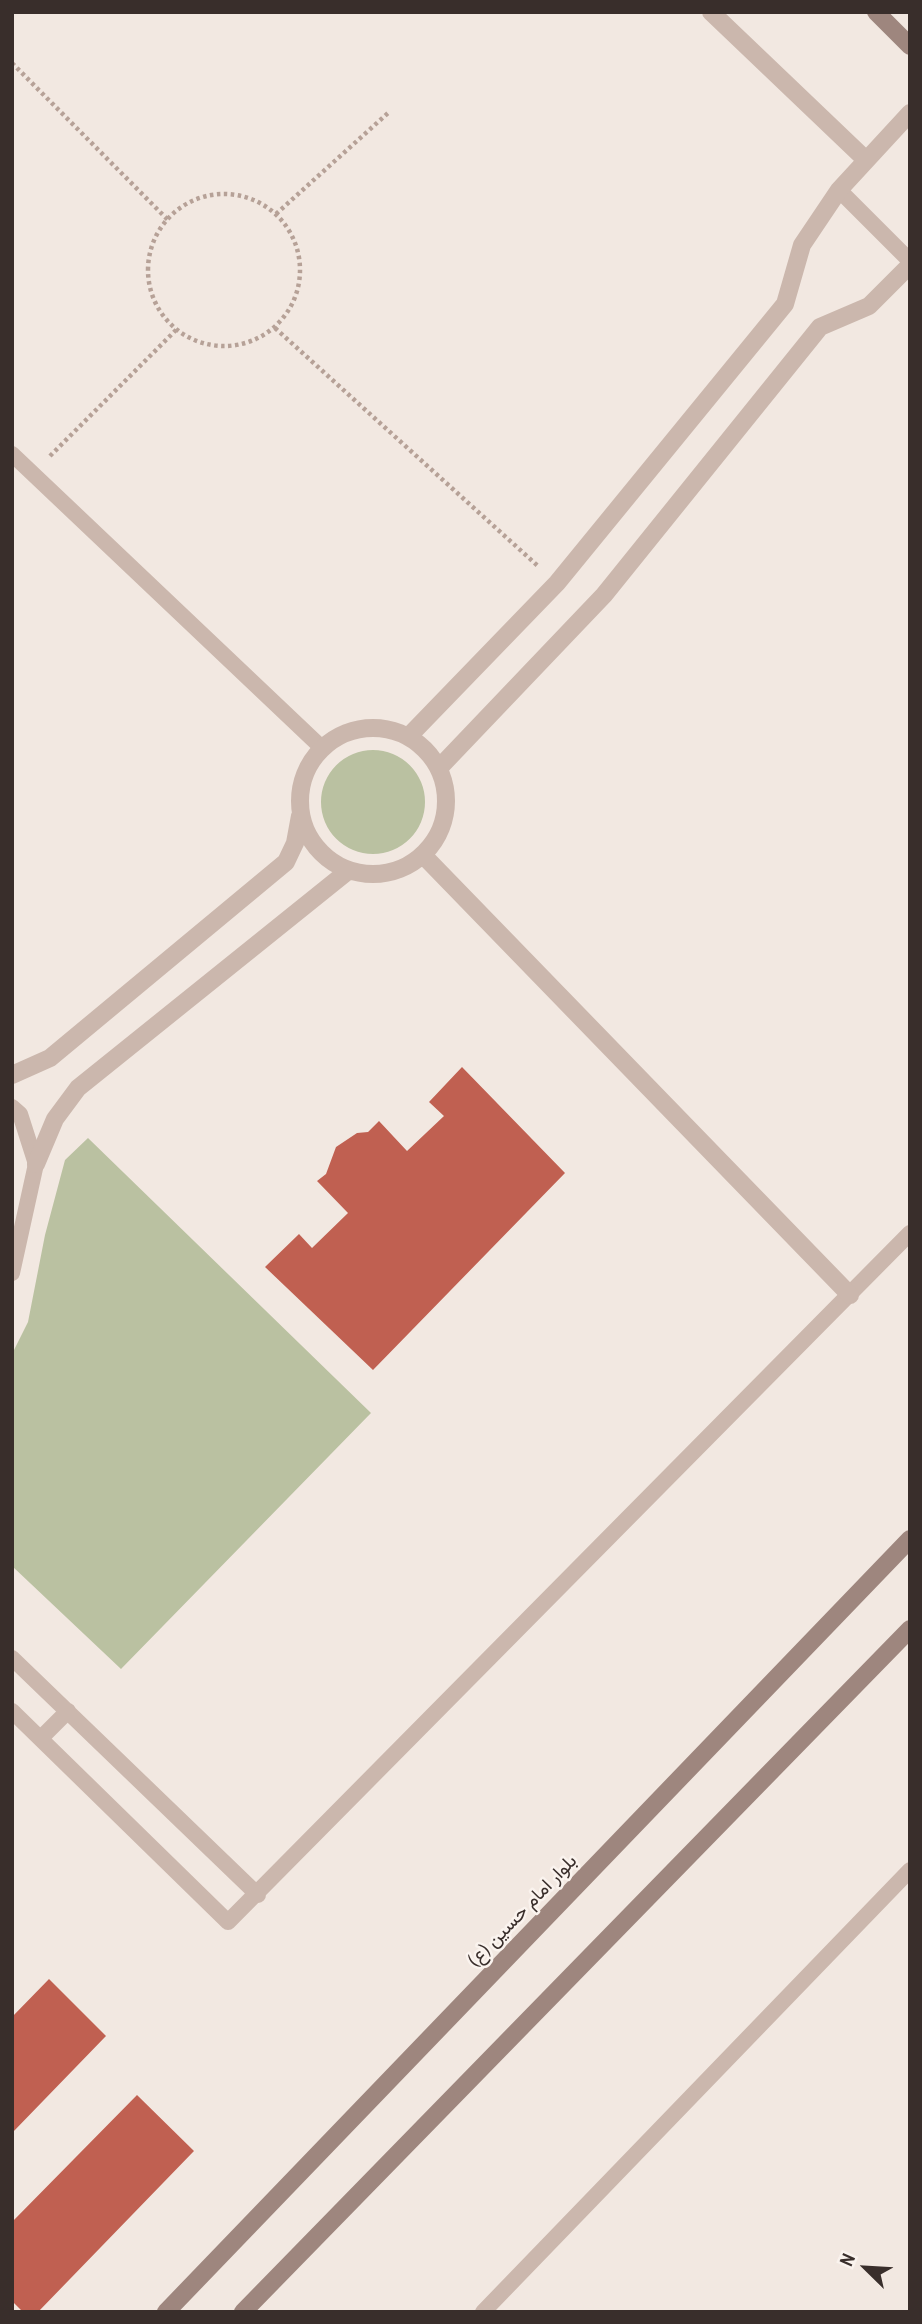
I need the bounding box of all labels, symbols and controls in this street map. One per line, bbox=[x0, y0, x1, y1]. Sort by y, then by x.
street label: بلوار امام حسین (ع) bbox=[464, 1850, 582, 1972]
north arrow bbox=[831, 2233, 901, 2303]
text: N bbox=[833, 2249, 861, 2270]

